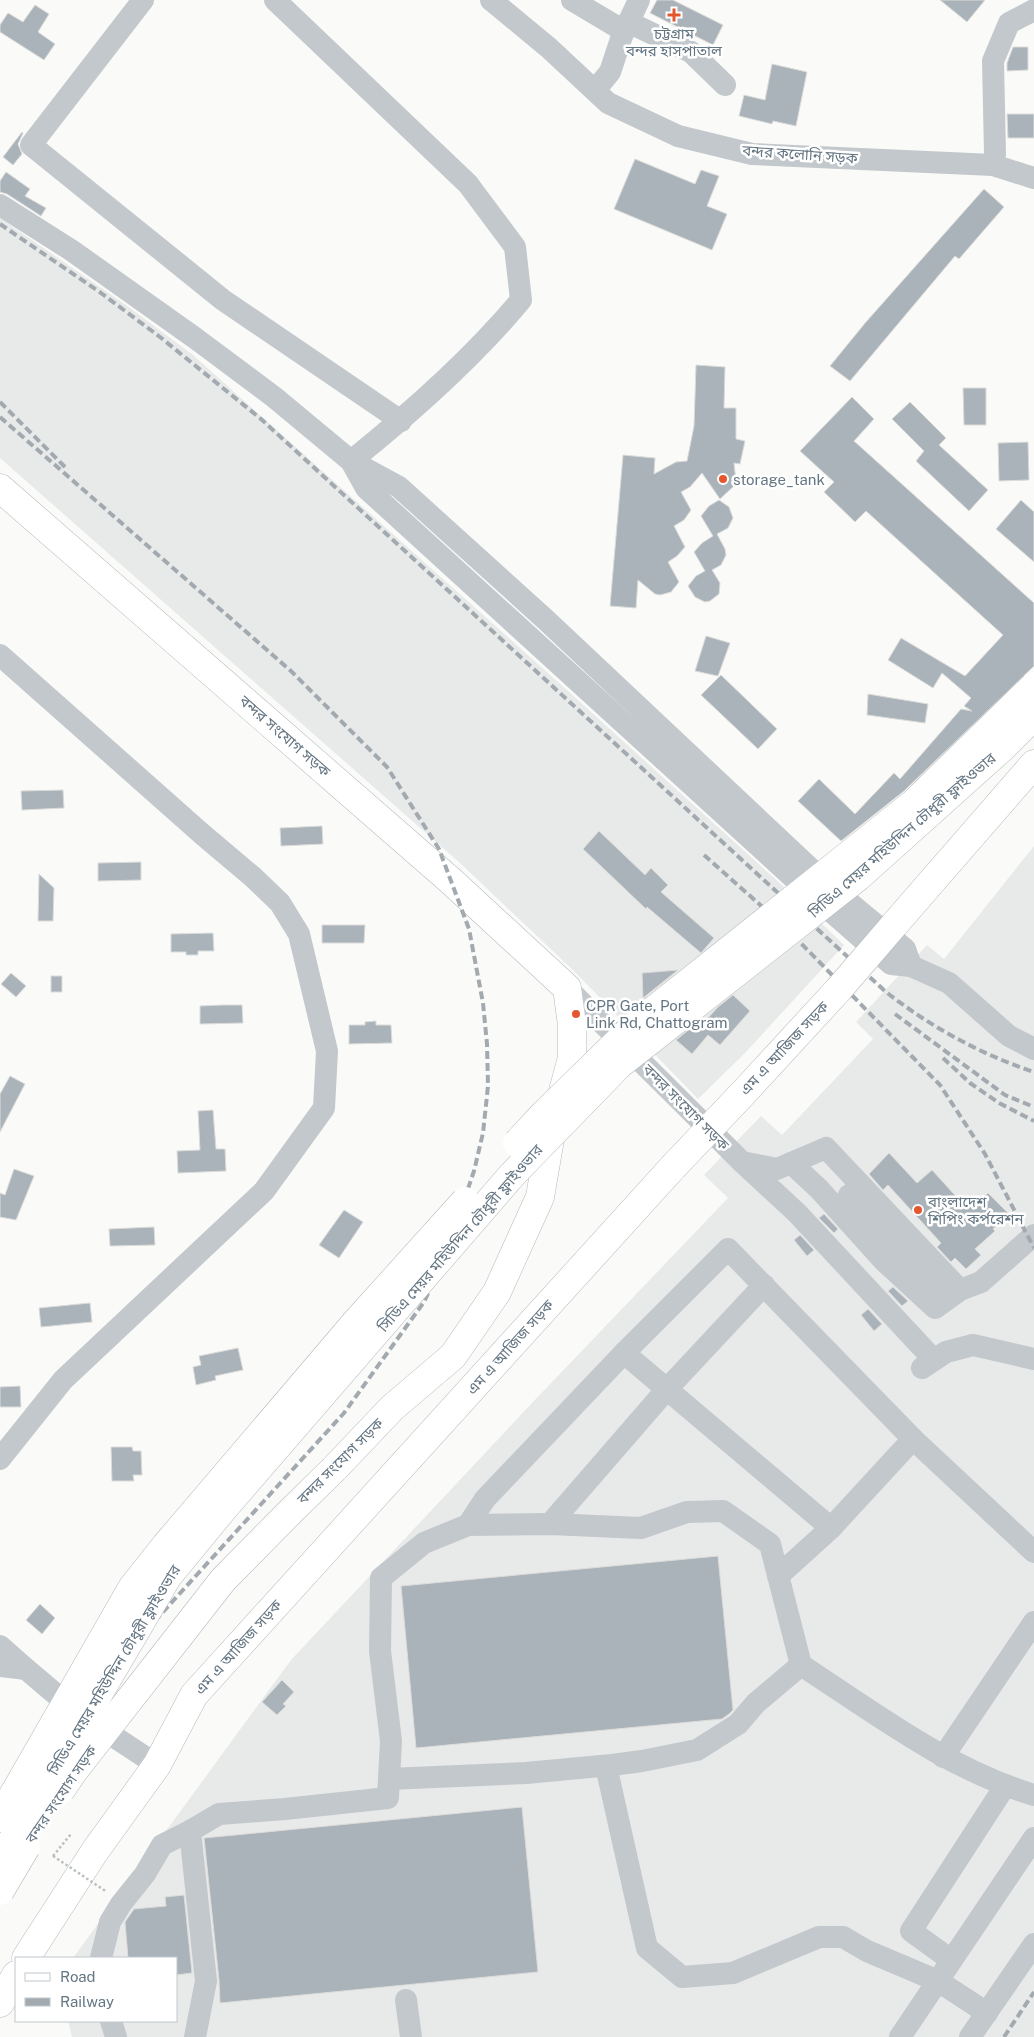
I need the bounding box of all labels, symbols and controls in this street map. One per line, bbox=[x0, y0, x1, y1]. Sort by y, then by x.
marker: চট্টগ্রাম বন্দর হাসপাতাল bbox=[667, 8, 681, 22]
place label: চট্টগ্রাম বন্দর হাসপাতাল bbox=[625, 25, 723, 59]
street label: বন্দর কলোনি সড়ক bbox=[741, 141, 859, 167]
place label: storage_tank bbox=[733, 471, 825, 488]
marker: storage_tank bbox=[717, 473, 729, 485]
street label: বন্দর সংযোগ সড়ক bbox=[235, 691, 334, 781]
street label: সিডিএ মেয়র মহিউদ্দিন চৌধুরী ফ্লাইওভার bbox=[804, 749, 1000, 922]
place label: CPR Gate, Port Link Rd, Chattogram bbox=[586, 997, 728, 1031]
street label: এম এ আজিজ সড়ক bbox=[736, 997, 832, 1098]
marker: CPR Gate, Port Link Rd, Chattogram bbox=[570, 1008, 582, 1020]
street label: বন্দর সংযোগ সড়ক bbox=[639, 1060, 733, 1154]
street label: সিডিএ মেয়র মহিউদ্দিন চৌধুরী ফ্লাইওভার bbox=[374, 1140, 547, 1336]
place label: বাংলাদেশ শিপিং কর্পরেশন bbox=[927, 1193, 1025, 1227]
marker: বাংলাদেশ শিপিং কর্পরেশন bbox=[912, 1204, 924, 1216]
street label: এম এ আজিজ সড়ক bbox=[463, 1296, 558, 1398]
street label: বন্দর সংযোগ সড়ক bbox=[293, 1414, 387, 1508]
street label: সিডিএ মেয়র মহিউদ্দিন চৌধুরী ফ্লাইওভার bbox=[44, 1561, 185, 1779]
street label: এম এ আজিজ সড়ক bbox=[191, 1596, 286, 1698]
street label: বন্দর সংযোগ সড়ক bbox=[21, 1741, 101, 1847]
legend bbox=[15, 1957, 178, 2022]
text: Road bbox=[60, 1968, 96, 1985]
text: Railway bbox=[60, 1993, 114, 2010]

